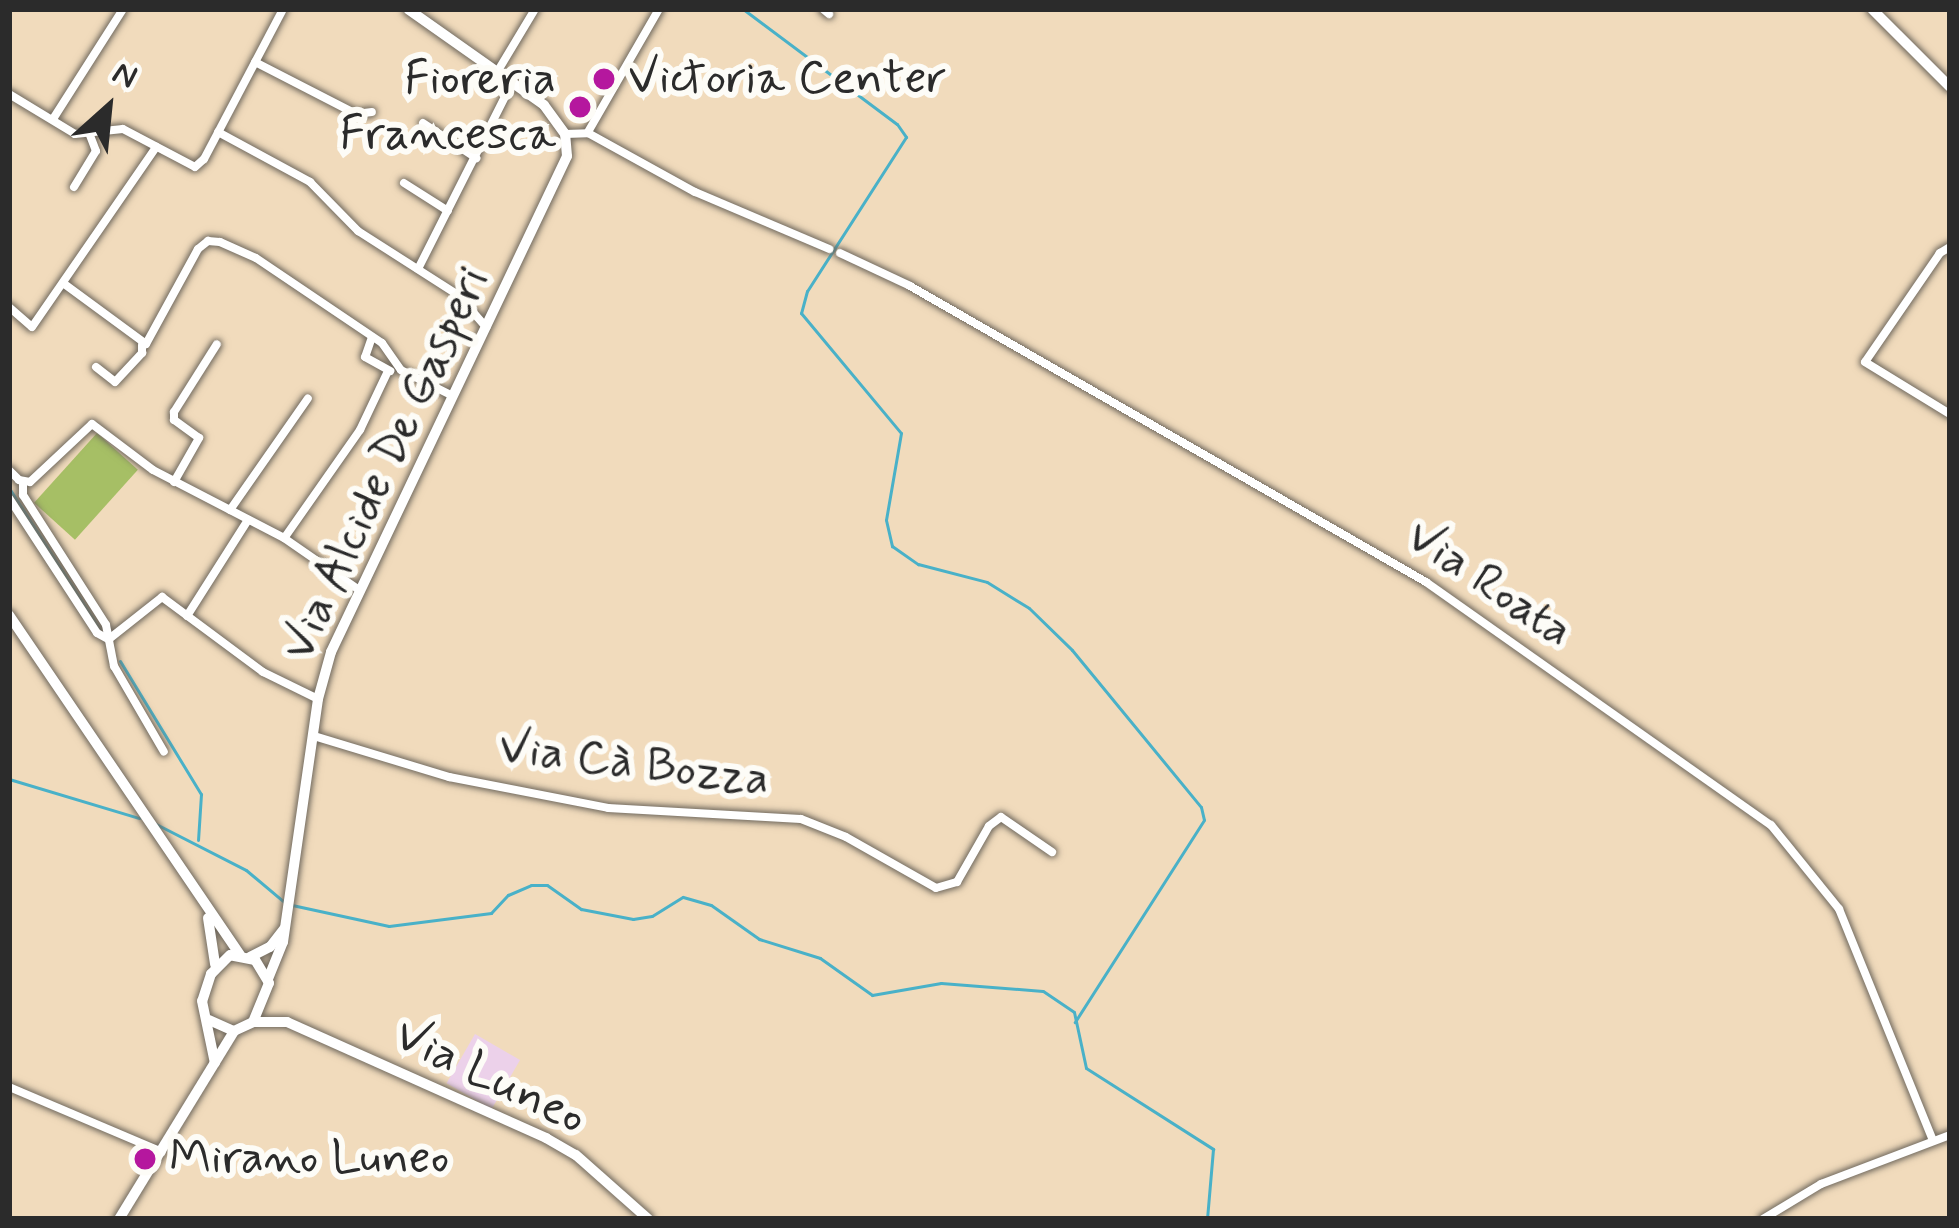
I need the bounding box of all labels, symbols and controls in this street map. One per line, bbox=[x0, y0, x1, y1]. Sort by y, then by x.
north arrow bbox=[48, 48, 168, 168]
place label: Fioreria Francesca bbox=[339, 50, 556, 163]
place label: Victoria Center bbox=[628, 50, 947, 108]
text: N bbox=[105, 51, 144, 101]
marker: Victoria Center bbox=[591, 66, 617, 92]
marker: Fioreria Francesca bbox=[567, 94, 593, 120]
street label: Via Alcide De Gasperi bbox=[269, 257, 503, 671]
street label: Via Roata bbox=[1392, 506, 1586, 662]
street label: Via Cà Bozza bbox=[495, 719, 773, 809]
street label: Via Luneo bbox=[389, 1008, 591, 1146]
place label: Mirano Luneo bbox=[169, 1130, 449, 1188]
marker: Mirano Luneo bbox=[132, 1146, 158, 1172]

